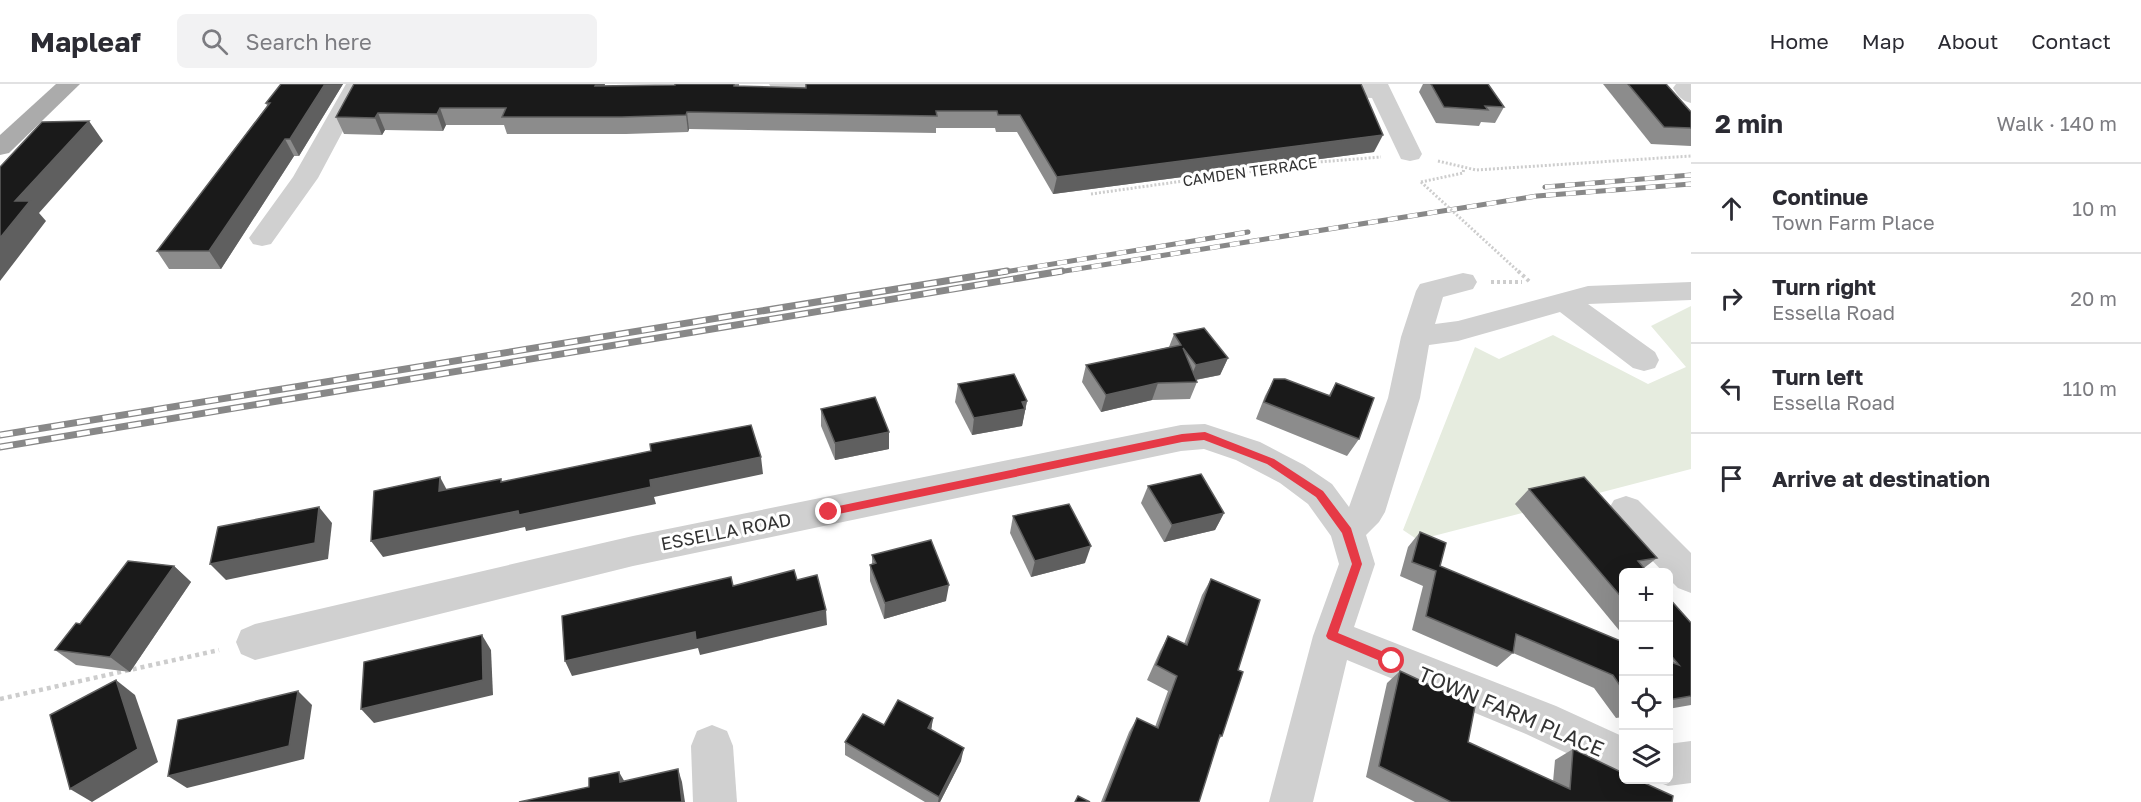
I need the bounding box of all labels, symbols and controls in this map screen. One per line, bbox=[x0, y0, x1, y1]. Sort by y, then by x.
search box bbox=[177, 14, 597, 68]
text: Mapleaf bbox=[30, 25, 141, 58]
icon: search bbox=[198, 25, 231, 58]
text: Search here bbox=[246, 28, 372, 55]
text: Home bbox=[1769, 28, 1829, 54]
text: Map bbox=[1862, 28, 1905, 54]
text: About bbox=[1938, 28, 1998, 54]
text: Contact bbox=[2031, 28, 2111, 54]
text: 2 min bbox=[1715, 108, 1783, 139]
text: Walk · 140 m bbox=[1997, 111, 2117, 135]
street label: CAMDEN TERRACE bbox=[1181, 153, 1318, 189]
text: Continue bbox=[1772, 183, 1868, 210]
icon: ahead bbox=[1715, 192, 1748, 225]
text: 10 m bbox=[2072, 196, 2117, 220]
text: Town Farm Place bbox=[1772, 210, 1935, 234]
text: Turn right bbox=[1772, 273, 1876, 300]
icon: right bbox=[1715, 282, 1748, 315]
text: 20 m bbox=[2070, 286, 2117, 310]
text: Essella Road bbox=[1772, 300, 1895, 324]
text: Turn left bbox=[1772, 363, 1863, 390]
icon: left bbox=[1715, 372, 1748, 405]
text: 110 m bbox=[2063, 376, 2117, 400]
text: Essella Road bbox=[1772, 390, 1895, 414]
icon: arrive bbox=[1715, 462, 1748, 495]
text: Arrive at destination bbox=[1772, 465, 1990, 492]
route end bbox=[815, 498, 841, 524]
street label: ESSELLA ROAD bbox=[659, 508, 793, 554]
map controls bbox=[1619, 568, 1673, 784]
button: + bbox=[1619, 568, 1673, 622]
button: − bbox=[1619, 622, 1673, 676]
route start bbox=[1378, 647, 1404, 673]
street label: TOWN FARM PLACE bbox=[1415, 660, 1608, 762]
button: locate bbox=[1619, 676, 1673, 730]
button: layers bbox=[1619, 730, 1673, 784]

